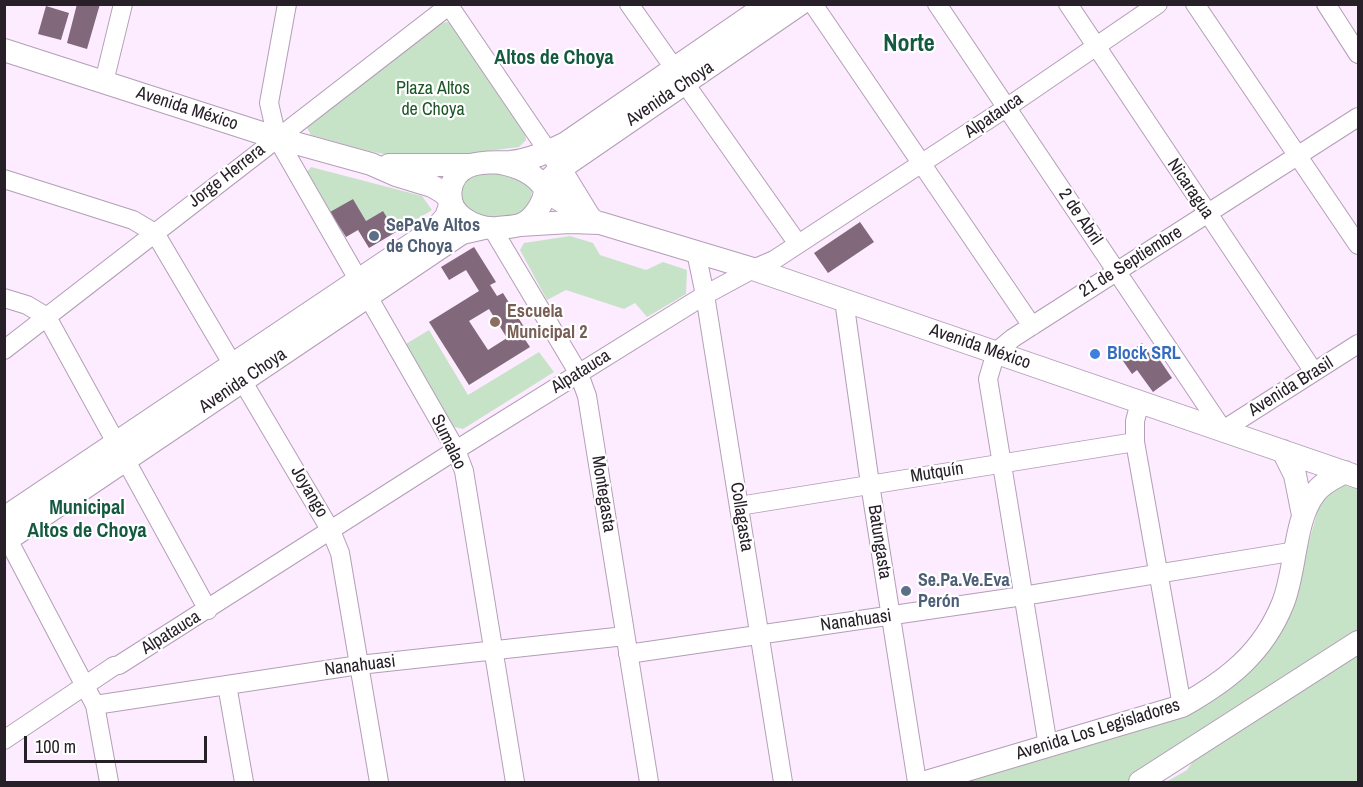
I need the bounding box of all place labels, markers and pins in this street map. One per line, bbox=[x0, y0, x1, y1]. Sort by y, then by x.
place label: SePaVe Altos de Choya bbox=[386, 215, 480, 258]
marker: SePaVe Altos de Choya bbox=[367, 229, 381, 243]
place label: Escuela Municipal 2 bbox=[507, 301, 587, 344]
marker: Escuela Municipal 2 bbox=[488, 315, 502, 329]
place label: Block SRL bbox=[1107, 343, 1181, 365]
marker: Block SRL bbox=[1088, 347, 1102, 361]
place label: Se.Pa.Ve.Eva Perón bbox=[918, 570, 1010, 612]
marker: Se.Pa.Ve.Eva Perón bbox=[899, 584, 913, 598]

